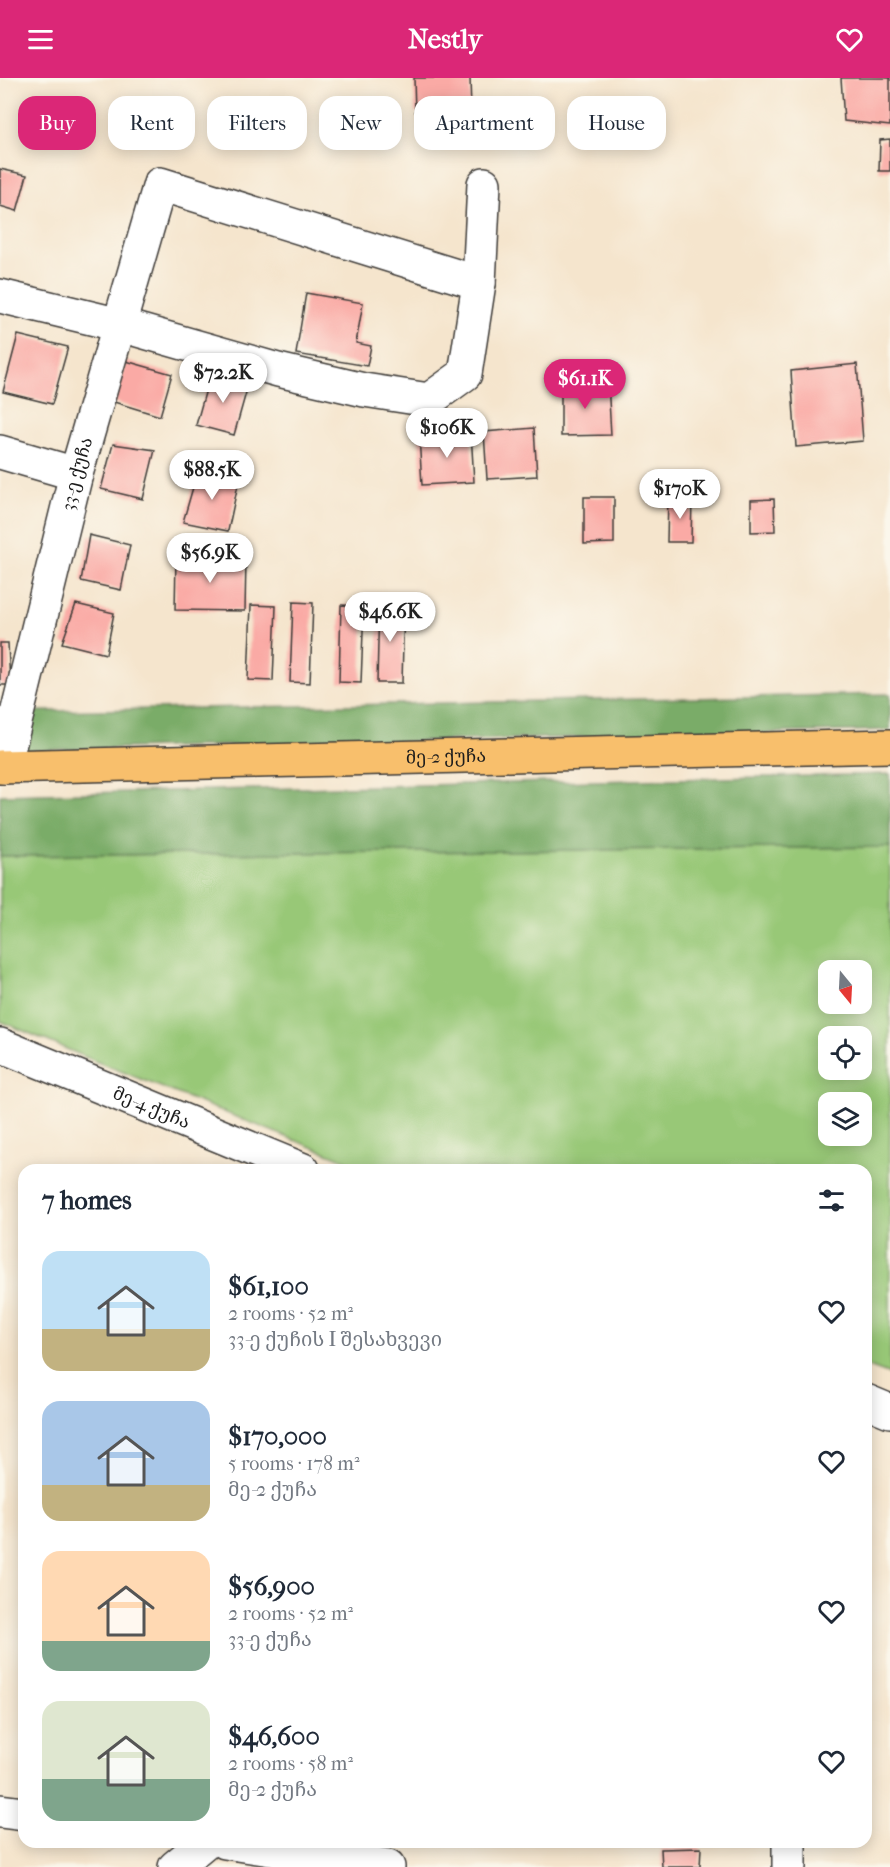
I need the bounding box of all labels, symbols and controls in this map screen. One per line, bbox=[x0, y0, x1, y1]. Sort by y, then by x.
icon: menu bbox=[24, 23, 57, 56]
text: Nestly bbox=[408, 23, 482, 55]
icon: heart bbox=[833, 23, 866, 56]
chip: Buy bbox=[18, 96, 96, 150]
chip: Rent bbox=[108, 96, 195, 150]
chip: Filters bbox=[207, 96, 307, 150]
chip: New bbox=[319, 96, 402, 150]
chip: Apartment bbox=[414, 96, 555, 150]
chip: House bbox=[567, 96, 666, 150]
pin: $72.2K bbox=[174, 353, 272, 404]
pin: $61.1K bbox=[536, 359, 634, 410]
text: $72.2K bbox=[193, 361, 253, 384]
text: $61.1K bbox=[558, 367, 612, 390]
pin: $106K bbox=[405, 408, 489, 459]
text: $106K bbox=[420, 416, 474, 439]
street label: 33-ე ქუჩა bbox=[57, 435, 97, 513]
pin: $88.5K bbox=[163, 450, 261, 501]
text: $88.5K bbox=[183, 458, 241, 481]
pin: $170K bbox=[638, 469, 722, 520]
text: $170K bbox=[653, 477, 707, 500]
pin: $56.9K bbox=[161, 533, 259, 584]
text: $56.9K bbox=[180, 541, 240, 564]
pin: $46.6K bbox=[341, 592, 439, 643]
text: $46.6K bbox=[359, 600, 421, 623]
street label: მე-2 ქუჩა bbox=[406, 746, 486, 768]
north arrow bbox=[818, 960, 872, 1014]
map controls bbox=[818, 960, 872, 1146]
button: locate bbox=[818, 1026, 872, 1080]
street label: მე-4 ქუჩა bbox=[110, 1083, 193, 1133]
button: layers bbox=[818, 1092, 872, 1146]
icon: filters bbox=[815, 1184, 848, 1217]
text: 7 homes bbox=[42, 1185, 132, 1216]
text: $61,100 bbox=[228, 1271, 309, 1302]
icon: home bbox=[90, 1275, 162, 1347]
icon: heart bbox=[815, 1295, 848, 1328]
text: 2 rooms · 52 m² bbox=[228, 1302, 353, 1325]
text: 33-ე ქუჩის I შესახვევი bbox=[228, 1328, 442, 1351]
text: $170,000 bbox=[228, 1421, 327, 1452]
icon: home bbox=[90, 1425, 162, 1497]
icon: heart bbox=[815, 1445, 848, 1478]
text: 5 rooms · 178 m² bbox=[228, 1452, 360, 1475]
text: მე-2 ქუჩა bbox=[228, 1478, 317, 1501]
text: $56,900 bbox=[228, 1571, 315, 1602]
icon: home bbox=[90, 1575, 162, 1647]
icon: heart bbox=[815, 1595, 848, 1628]
text: 2 rooms · 52 m² bbox=[228, 1602, 353, 1625]
text: 33-ე ქუჩა bbox=[228, 1628, 312, 1651]
text: $46,600 bbox=[228, 1721, 320, 1752]
icon: home bbox=[90, 1725, 162, 1797]
icon: heart bbox=[815, 1745, 848, 1778]
text: 2 rooms · 58 m² bbox=[228, 1752, 353, 1775]
text: მე-2 ქუჩა bbox=[228, 1778, 317, 1801]

